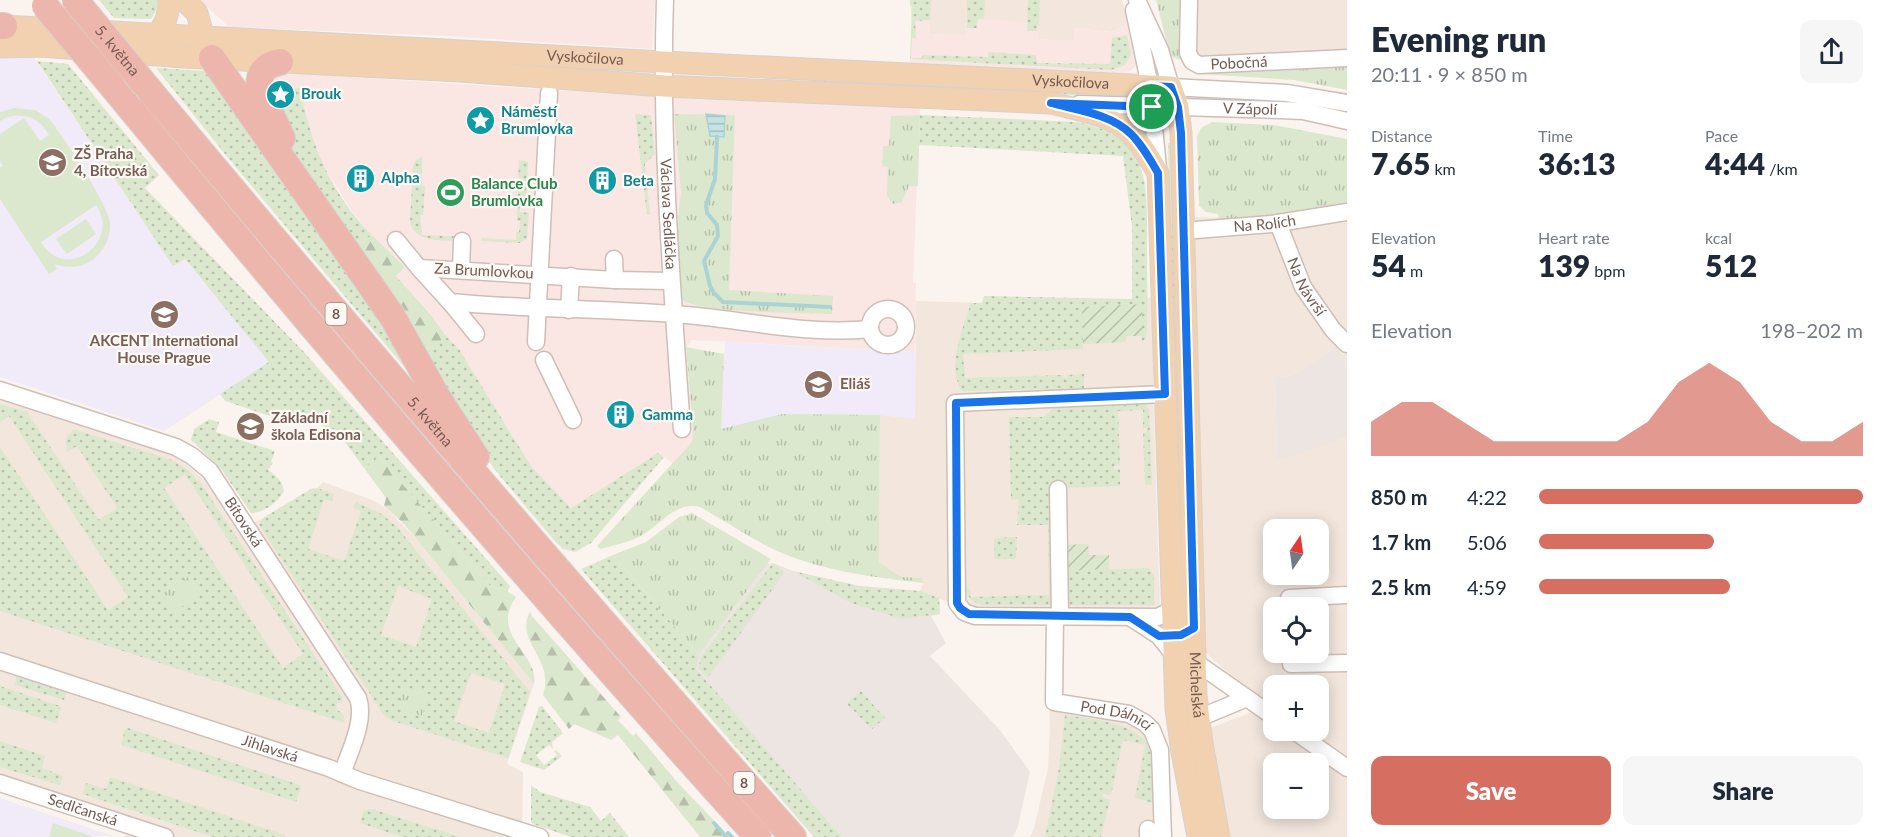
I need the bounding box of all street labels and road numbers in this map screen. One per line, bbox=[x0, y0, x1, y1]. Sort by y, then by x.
street label: 5. května bbox=[92, 21, 144, 79]
street label: Vyskočilova bbox=[546, 46, 624, 68]
street label: Pobočná bbox=[1210, 52, 1268, 72]
street label: Vyskočilova bbox=[1032, 70, 1110, 92]
street label: V Zápolí bbox=[1223, 98, 1279, 118]
street label: Václava Sedláčka bbox=[657, 158, 681, 270]
street label: Na Rolích bbox=[1233, 210, 1297, 235]
street label: Na Návrší bbox=[1284, 255, 1331, 320]
street label: Za Brumlovkou bbox=[434, 258, 534, 282]
road number: 8 bbox=[326, 303, 346, 325]
street label: 5. května bbox=[404, 392, 457, 450]
street label: Bítovská bbox=[221, 493, 267, 550]
street label: Michelská bbox=[1187, 652, 1209, 719]
street label: Pod Dálnicí bbox=[1079, 696, 1158, 735]
street label: Jihlavská bbox=[240, 730, 301, 765]
road number: 8 bbox=[734, 772, 754, 794]
street label: Sedlčanská bbox=[46, 789, 120, 829]

